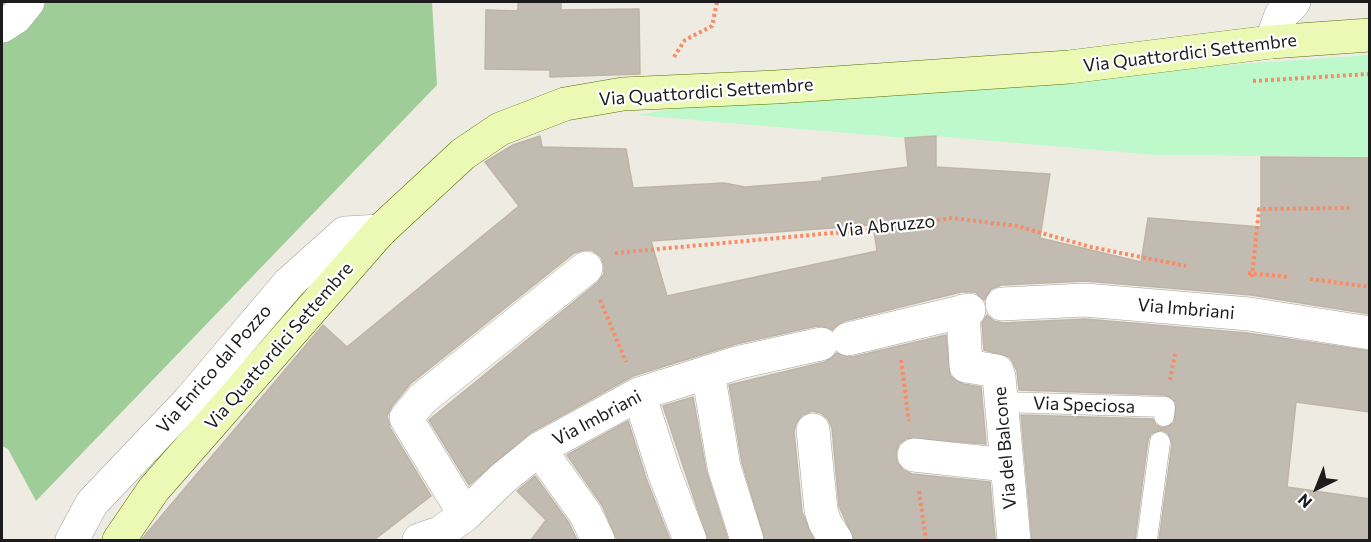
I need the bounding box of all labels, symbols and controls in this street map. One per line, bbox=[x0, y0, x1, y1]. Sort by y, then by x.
street label: Via Quattordici Settembre bbox=[1082, 29, 1298, 77]
street label: Via Quattordici Settembre bbox=[598, 74, 814, 110]
street label: Via Abruzzo bbox=[836, 210, 936, 242]
street label: Via Quattordici Settembre bbox=[200, 258, 358, 434]
street label: Via Imbriani bbox=[1137, 294, 1235, 324]
street label: Via Enrico dal Pozzo bbox=[152, 300, 276, 438]
street label: Via Imbriani bbox=[549, 386, 645, 450]
street label: Via del Balcone bbox=[989, 386, 1021, 510]
street label: Via Speciosa bbox=[1033, 392, 1135, 418]
north arrow bbox=[1287, 458, 1347, 518]
text: N bbox=[1294, 490, 1315, 513]

